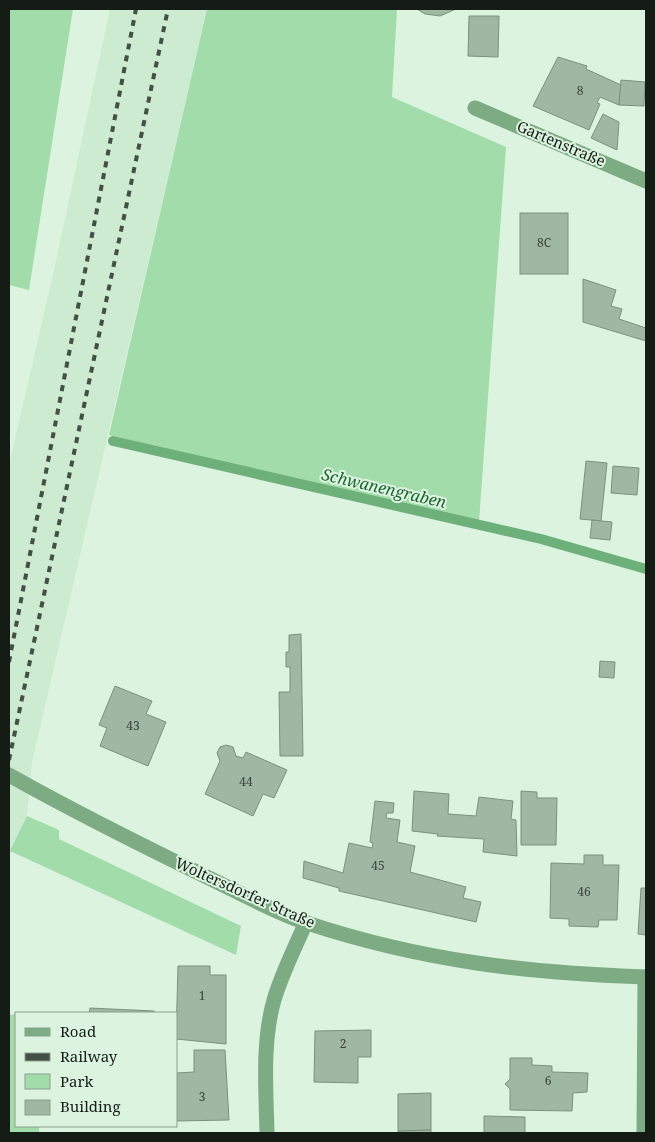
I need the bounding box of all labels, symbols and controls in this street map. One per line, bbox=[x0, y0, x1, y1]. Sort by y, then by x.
house number: 8 bbox=[577, 82, 584, 99]
street label: Gartenstraße bbox=[514, 115, 609, 171]
house number: 8C bbox=[537, 234, 551, 251]
water label: Schwanengraben bbox=[320, 463, 449, 513]
house number: 43 bbox=[126, 717, 140, 734]
house number: 44 bbox=[239, 773, 253, 790]
street label: Woltersdorfer Straße bbox=[172, 852, 318, 932]
house number: 45 bbox=[371, 857, 385, 874]
house number: 46 bbox=[577, 883, 591, 900]
house number: 1 bbox=[199, 987, 205, 1004]
legend bbox=[15, 1012, 178, 1127]
text: Road bbox=[60, 1021, 96, 1041]
house number: 2 bbox=[340, 1035, 346, 1052]
text: Railway bbox=[60, 1046, 118, 1066]
text: Park bbox=[60, 1071, 94, 1091]
house number: 6 bbox=[545, 1072, 552, 1089]
house number: 3 bbox=[199, 1088, 206, 1105]
text: Building bbox=[60, 1096, 121, 1116]

